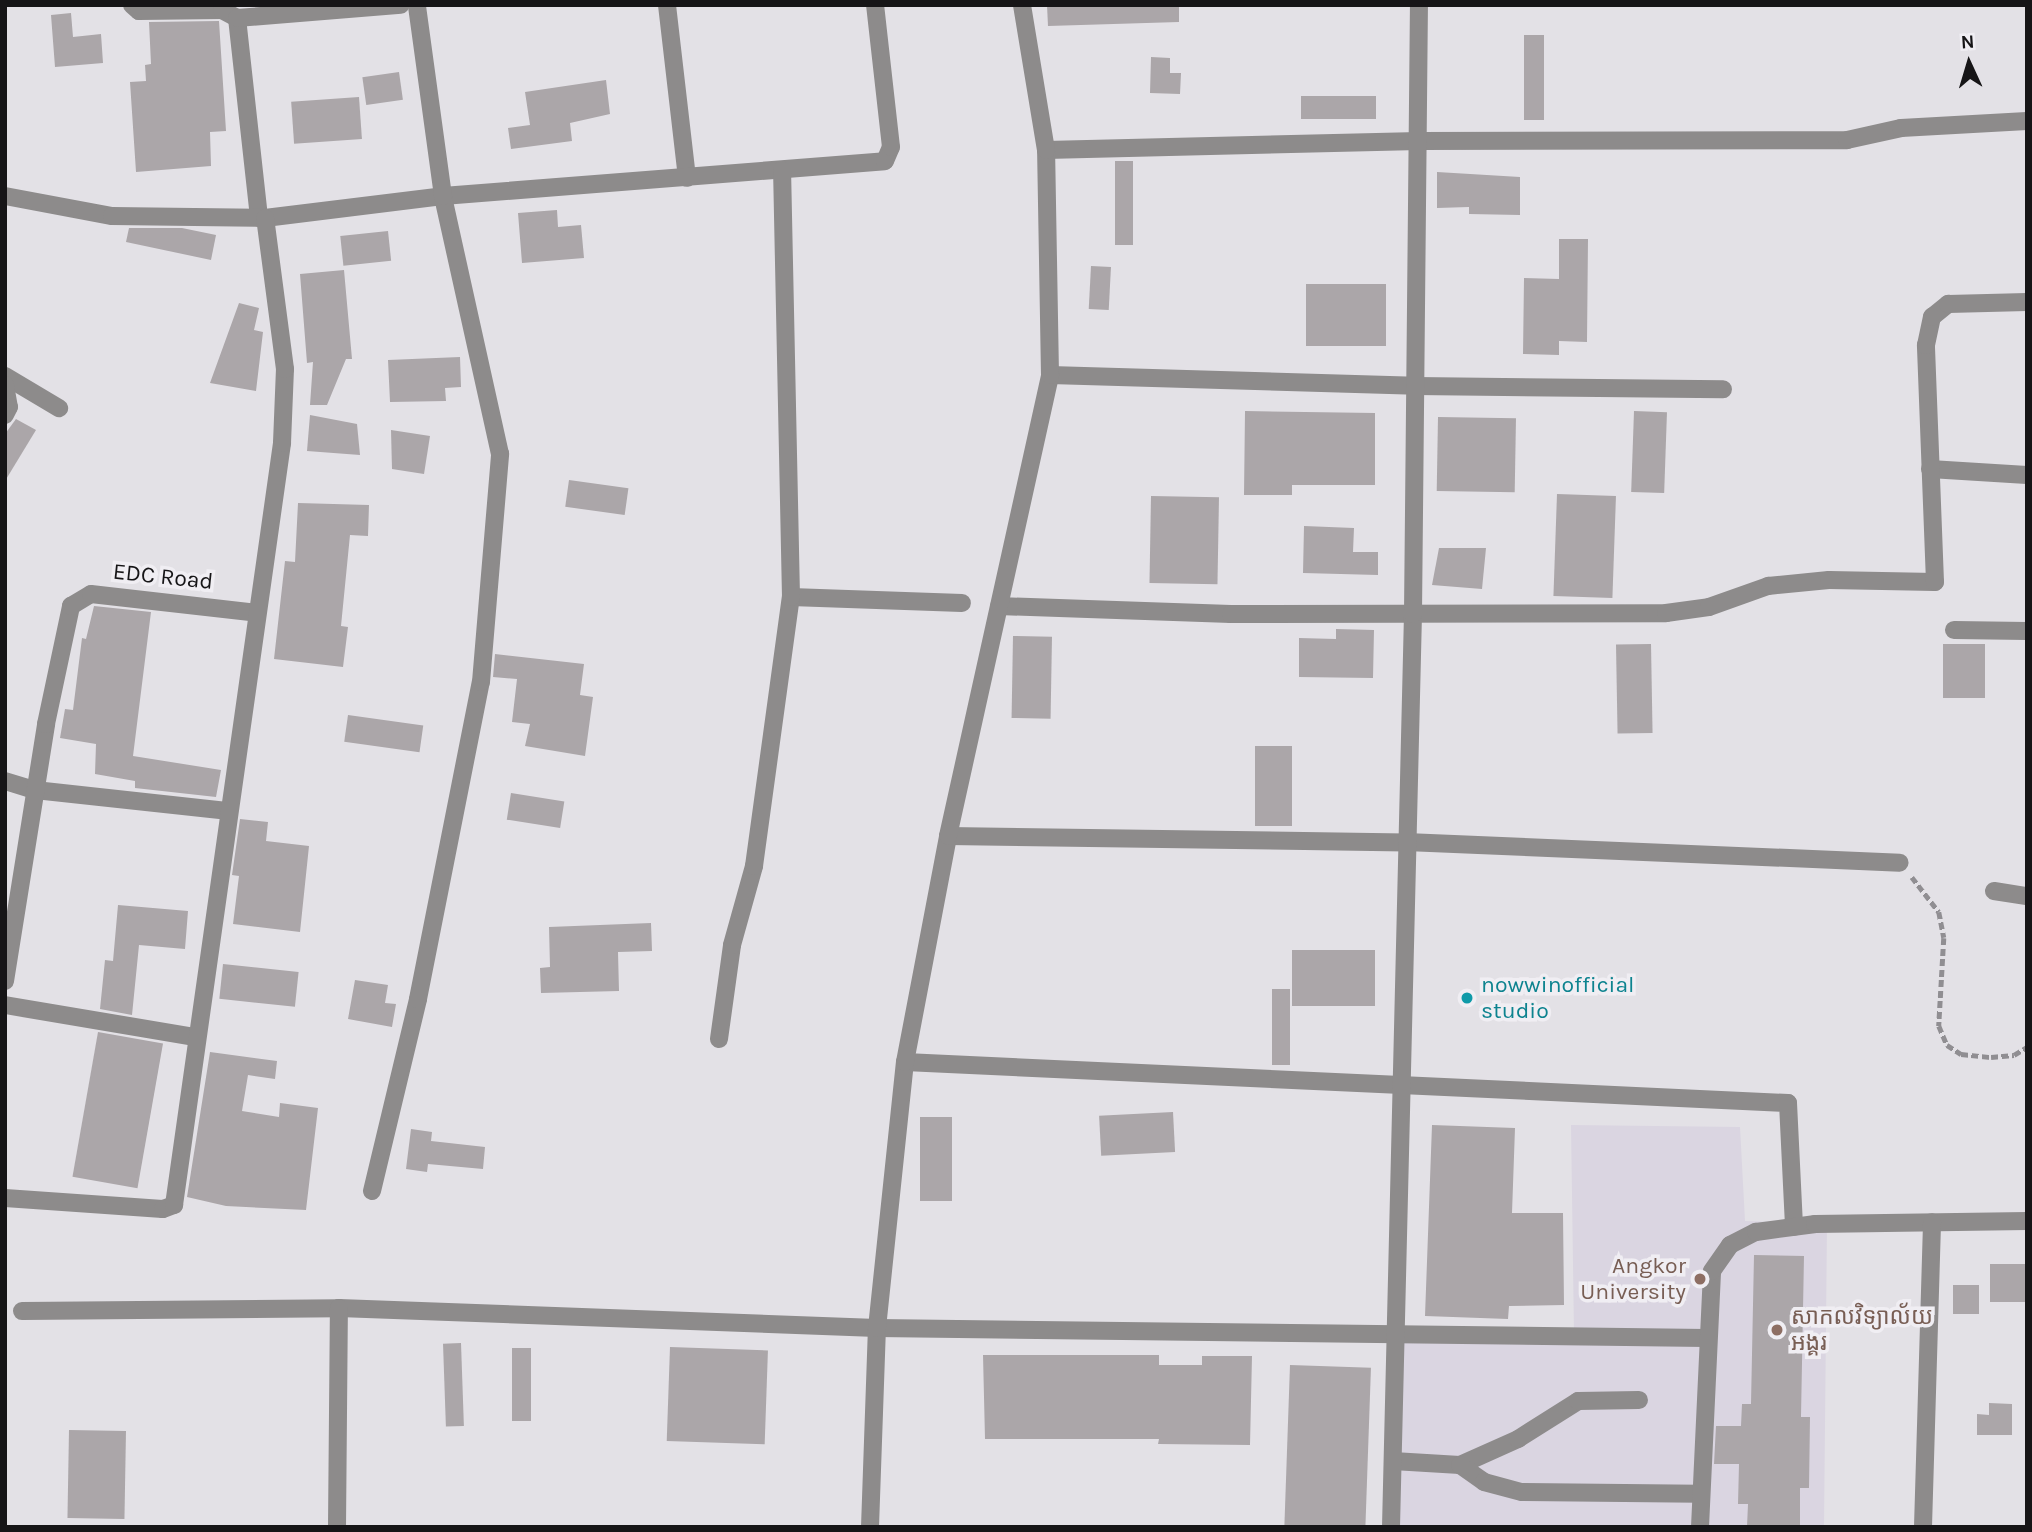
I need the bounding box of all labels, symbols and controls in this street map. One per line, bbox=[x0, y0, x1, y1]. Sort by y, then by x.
north arrow bbox=[1934, 28, 2004, 98]
text: N bbox=[1960, 31, 1975, 53]
street label: EDC Road bbox=[112, 558, 214, 596]
place label: nowwinofficial studio bbox=[1481, 971, 1635, 1025]
marker: nowwinofficial studio bbox=[1459, 990, 1475, 1006]
place label: Angkor University bbox=[1580, 1252, 1686, 1306]
marker: Angkor University bbox=[1692, 1271, 1708, 1287]
place label: សាកលវិទ្យាល័យ អង្គរ bbox=[1791, 1303, 1933, 1357]
marker: សាកលវិទ្យាល័យ អង្គរ bbox=[1769, 1322, 1785, 1338]

